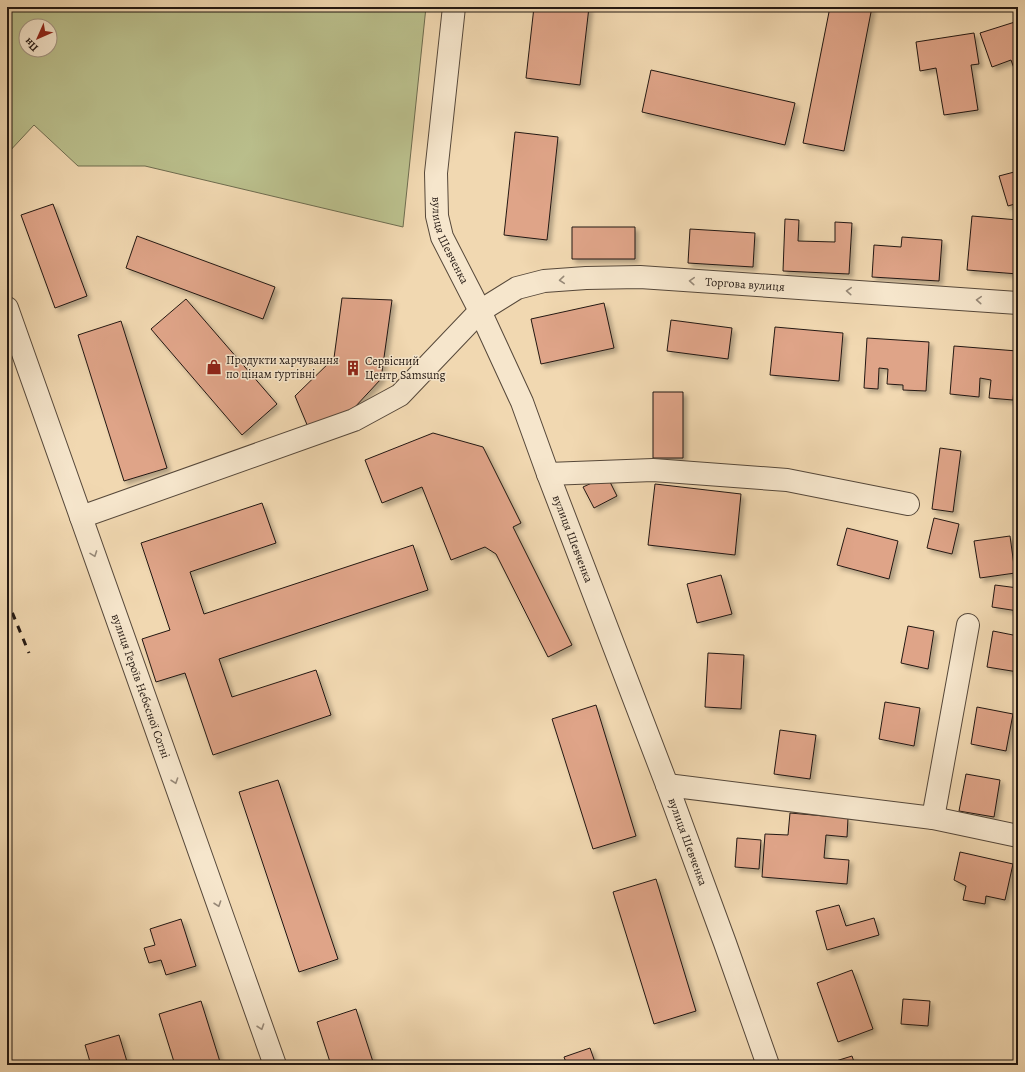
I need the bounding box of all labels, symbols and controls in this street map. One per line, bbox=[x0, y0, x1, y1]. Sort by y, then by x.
north arrow bbox=[18, 18, 58, 58]
text: Пн bbox=[21, 34, 42, 55]
street label: вулиця Шевченка bbox=[429, 197, 473, 287]
street label: Торгова вулиця bbox=[705, 274, 786, 295]
one-way arrow bbox=[559, 275, 565, 284]
one-way arrow bbox=[689, 276, 695, 285]
one-way arrow bbox=[846, 287, 852, 296]
one-way arrow bbox=[976, 296, 982, 305]
place label: Продукти харчування по цінам ґуртівні bbox=[226, 352, 339, 382]
place label: Сервісний Центр Samsung bbox=[365, 353, 446, 383]
shop icon: Продукти харчування по цінам ґуртівні bbox=[205, 358, 223, 376]
building icon: Сервісний Центр Samsung bbox=[344, 359, 362, 377]
street label: вулиця Шевченка bbox=[549, 493, 597, 585]
one-way arrow bbox=[89, 550, 97, 557]
street label: вулиця Героїв Небесної Сотні bbox=[108, 611, 174, 761]
one-way arrow bbox=[171, 778, 179, 785]
street label: вулиця Шевченка bbox=[664, 796, 711, 888]
one-way arrow bbox=[214, 900, 222, 907]
one-way arrow bbox=[257, 1023, 265, 1030]

